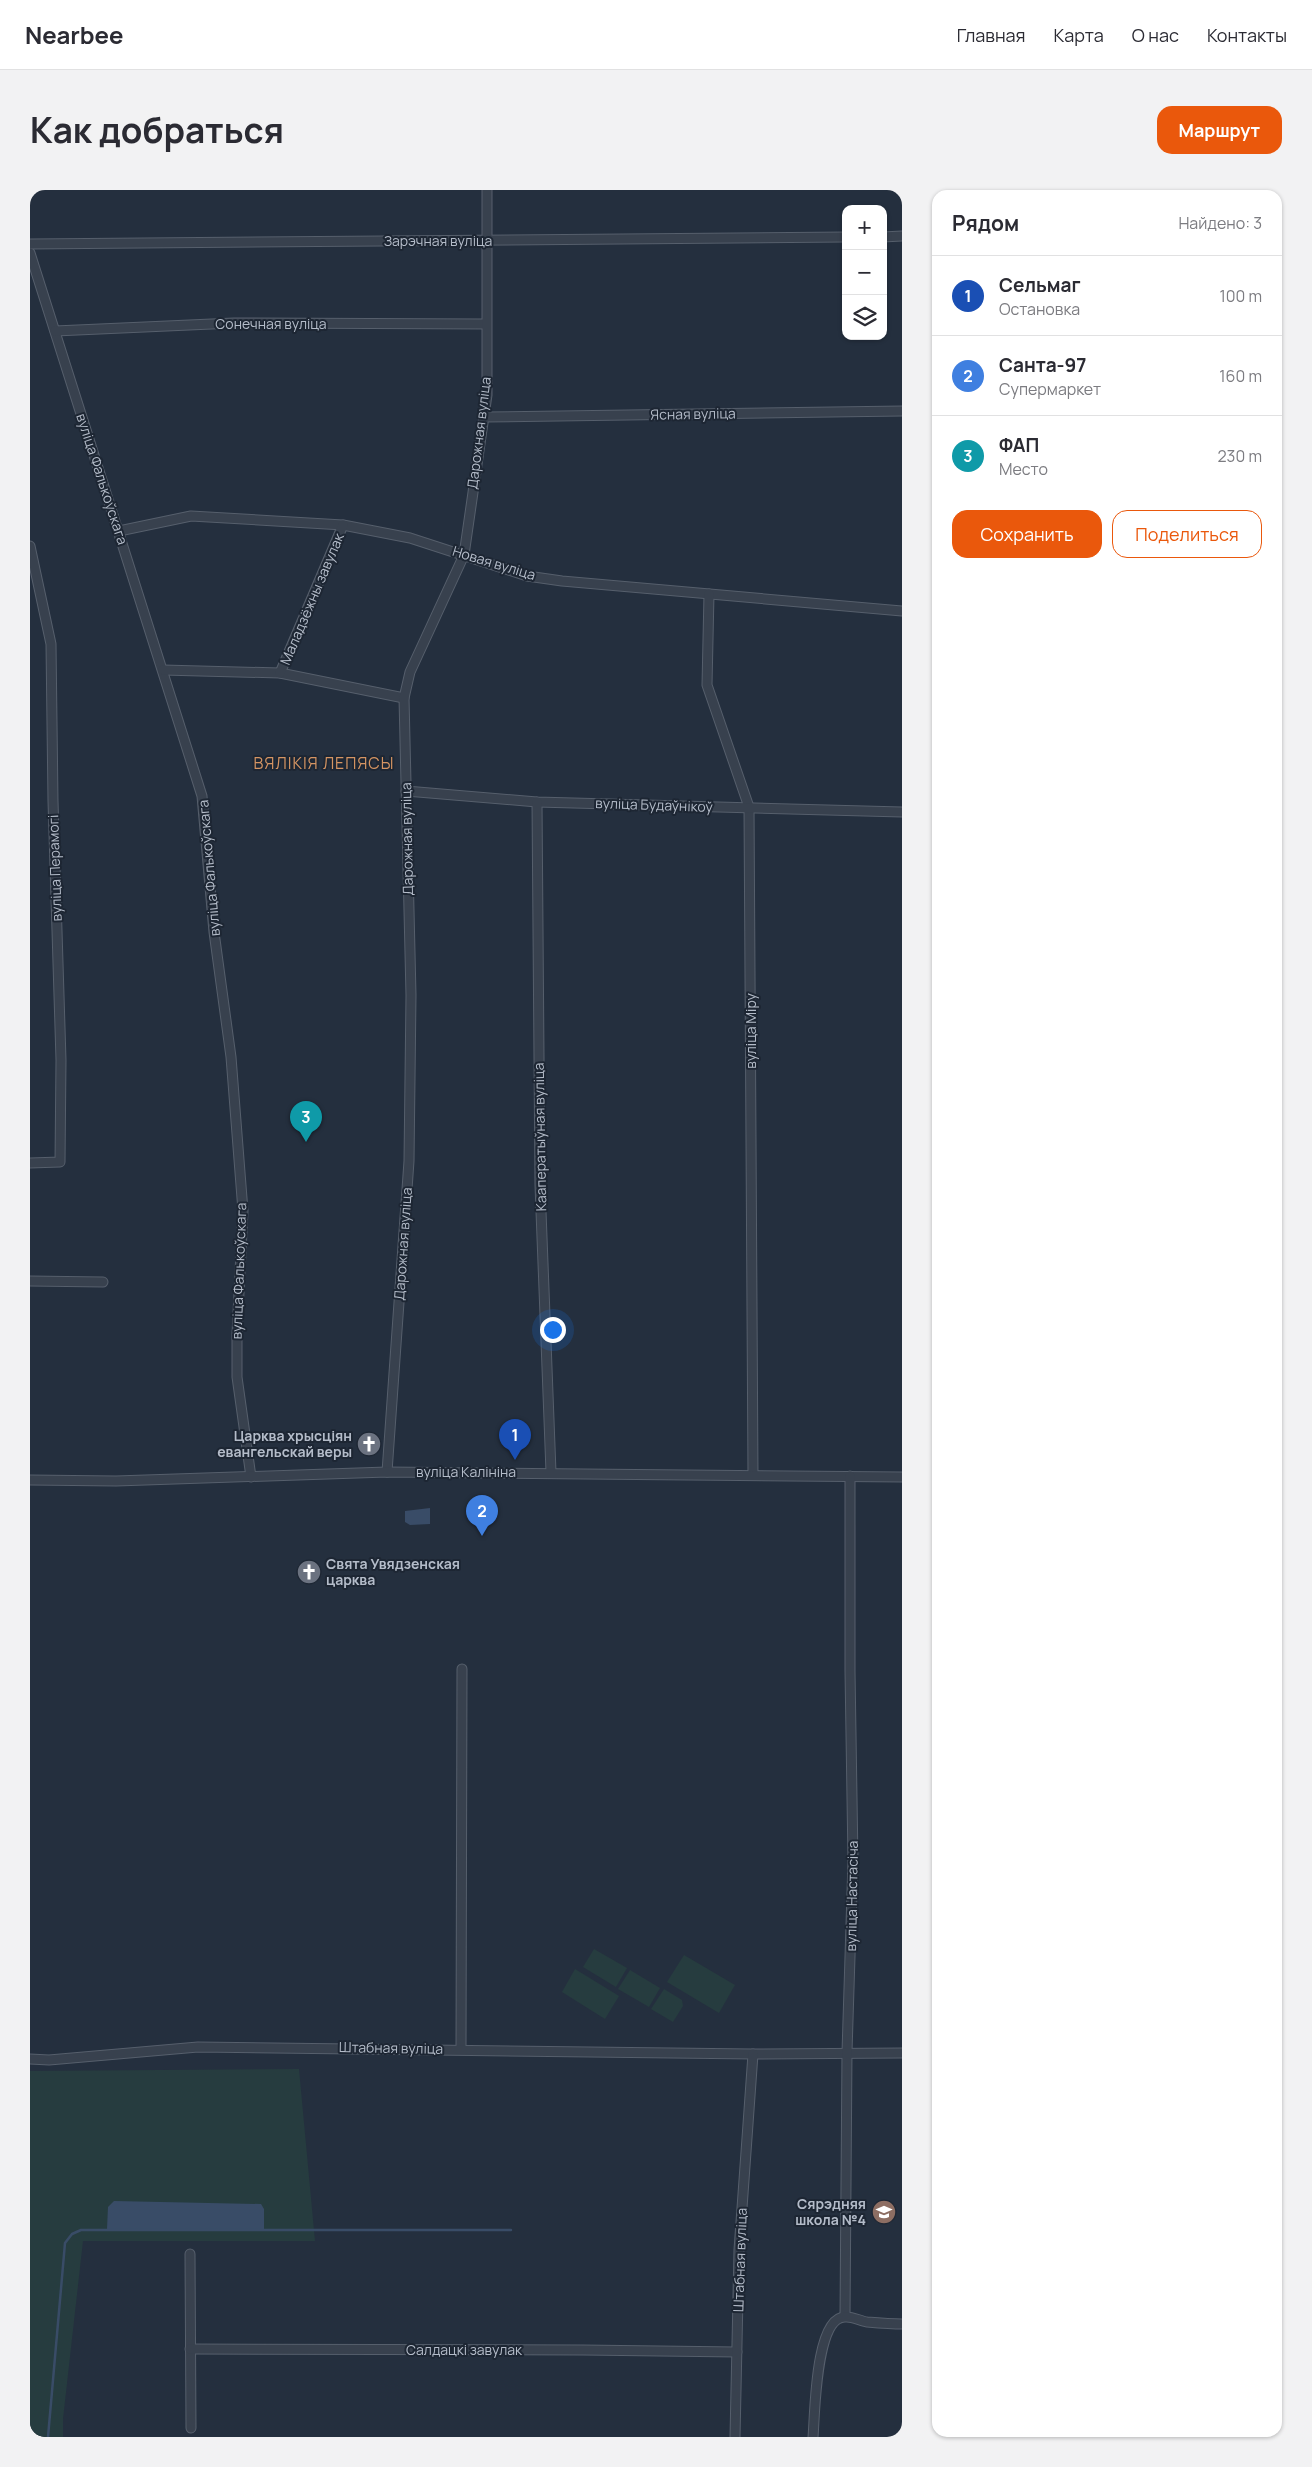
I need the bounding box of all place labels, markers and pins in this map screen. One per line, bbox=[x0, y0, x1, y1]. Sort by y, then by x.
pin: 3 bbox=[290, 1101, 322, 1142]
pin: 1 bbox=[499, 1419, 531, 1460]
place label: Царква хрысціян евангельскай веры bbox=[217, 1426, 352, 1461]
church icon: Царква хрысціян евангельскай веры bbox=[356, 1431, 382, 1457]
pin: 2 bbox=[466, 1495, 498, 1536]
place label: Свята Увядзенская царква bbox=[326, 1554, 460, 1589]
church icon: Свята Увядзенская царква bbox=[296, 1559, 322, 1585]
place label: Сярэдняя школа №4 bbox=[795, 2194, 866, 2229]
school or university icon: Сярэдняя школа №4 bbox=[871, 2199, 897, 2225]

